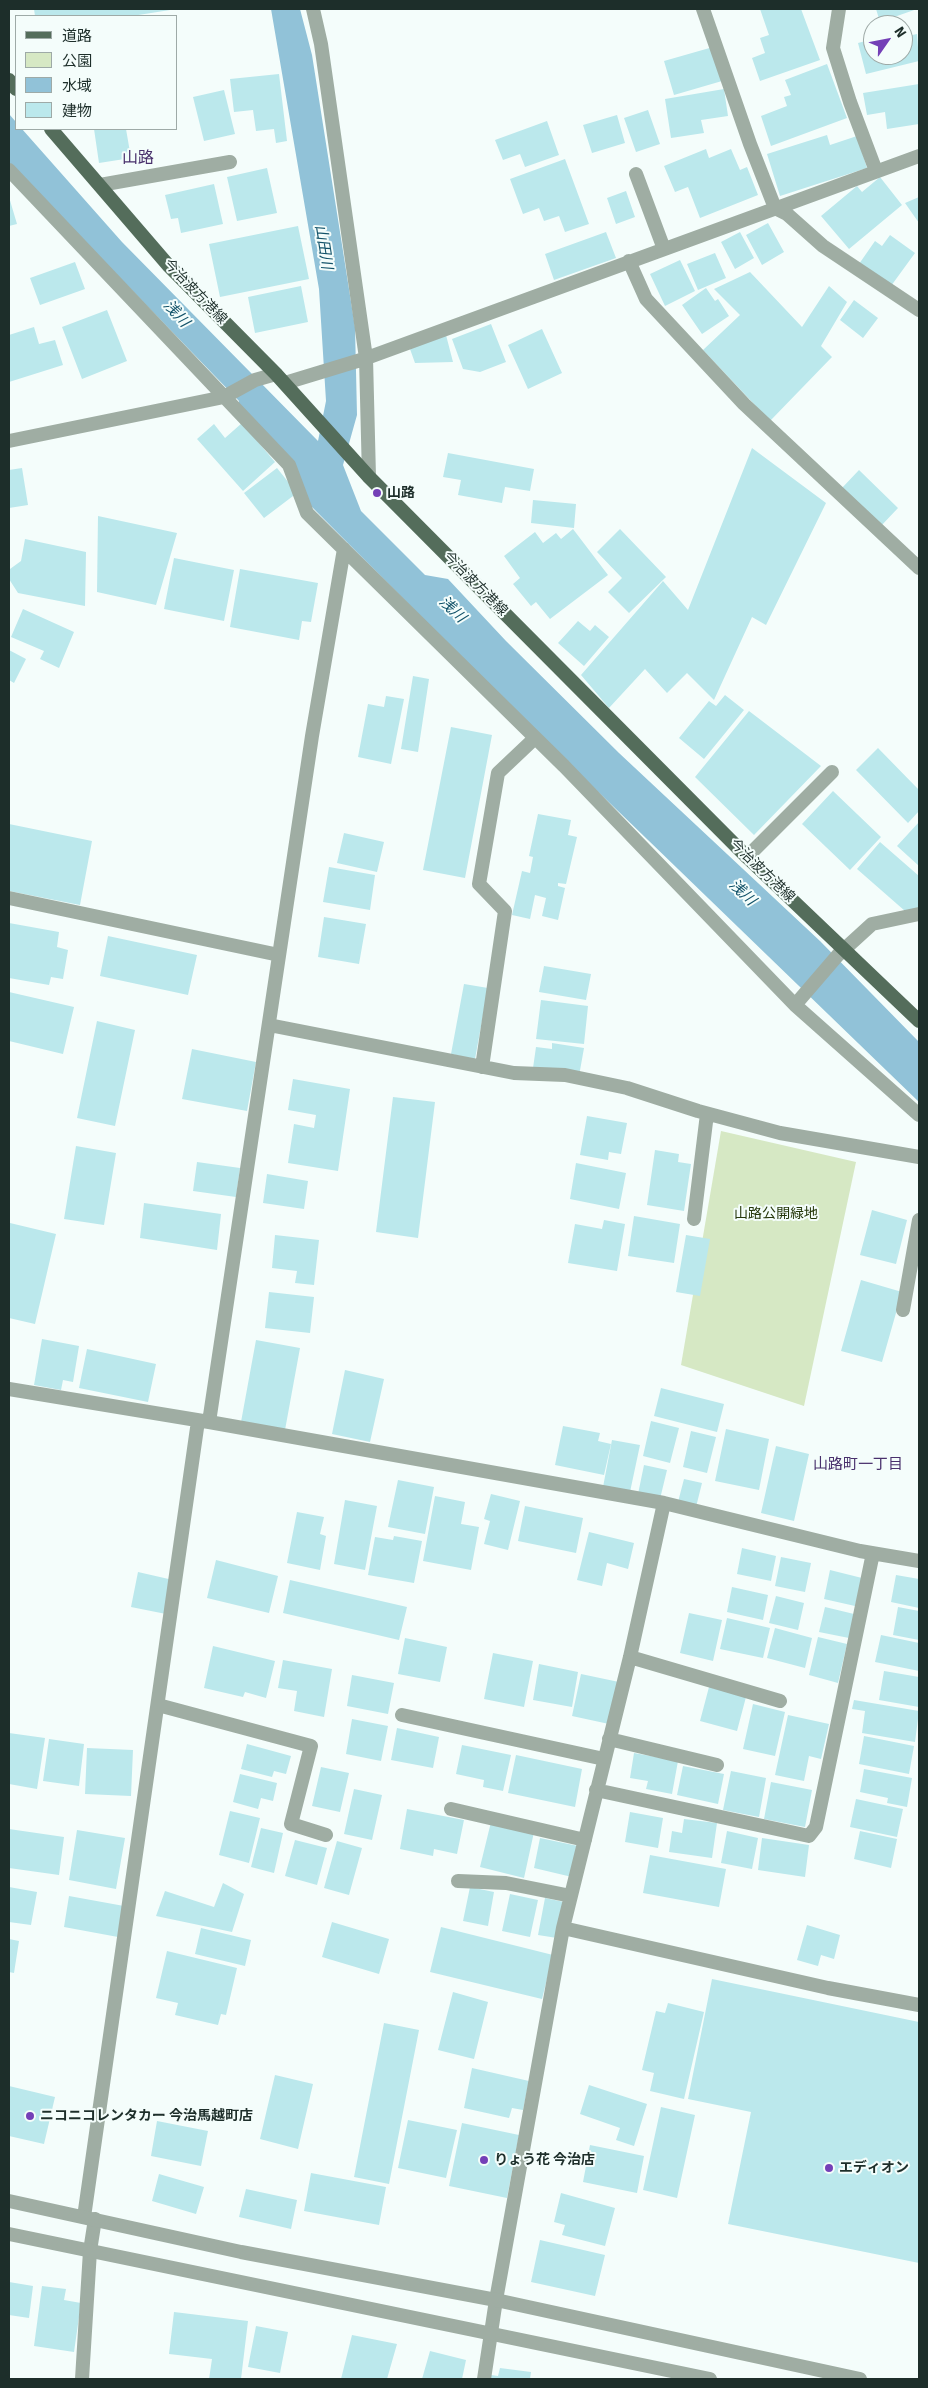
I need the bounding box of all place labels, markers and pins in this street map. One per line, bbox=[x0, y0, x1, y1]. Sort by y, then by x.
place label: 山路 bbox=[387, 485, 415, 501]
marker: 山路 bbox=[371, 487, 383, 499]
place label: ニコニコレンタカー 今治馬越町店 bbox=[40, 2108, 253, 2124]
marker: ニコニコレンタカー 今治馬越町店 bbox=[24, 2110, 36, 2122]
place label: りょう花 今治店 bbox=[494, 2152, 595, 2168]
marker: りょう花 今治店 bbox=[478, 2154, 490, 2166]
place label: エディオン bbox=[839, 2160, 909, 2176]
marker: エディオン bbox=[823, 2162, 835, 2174]

